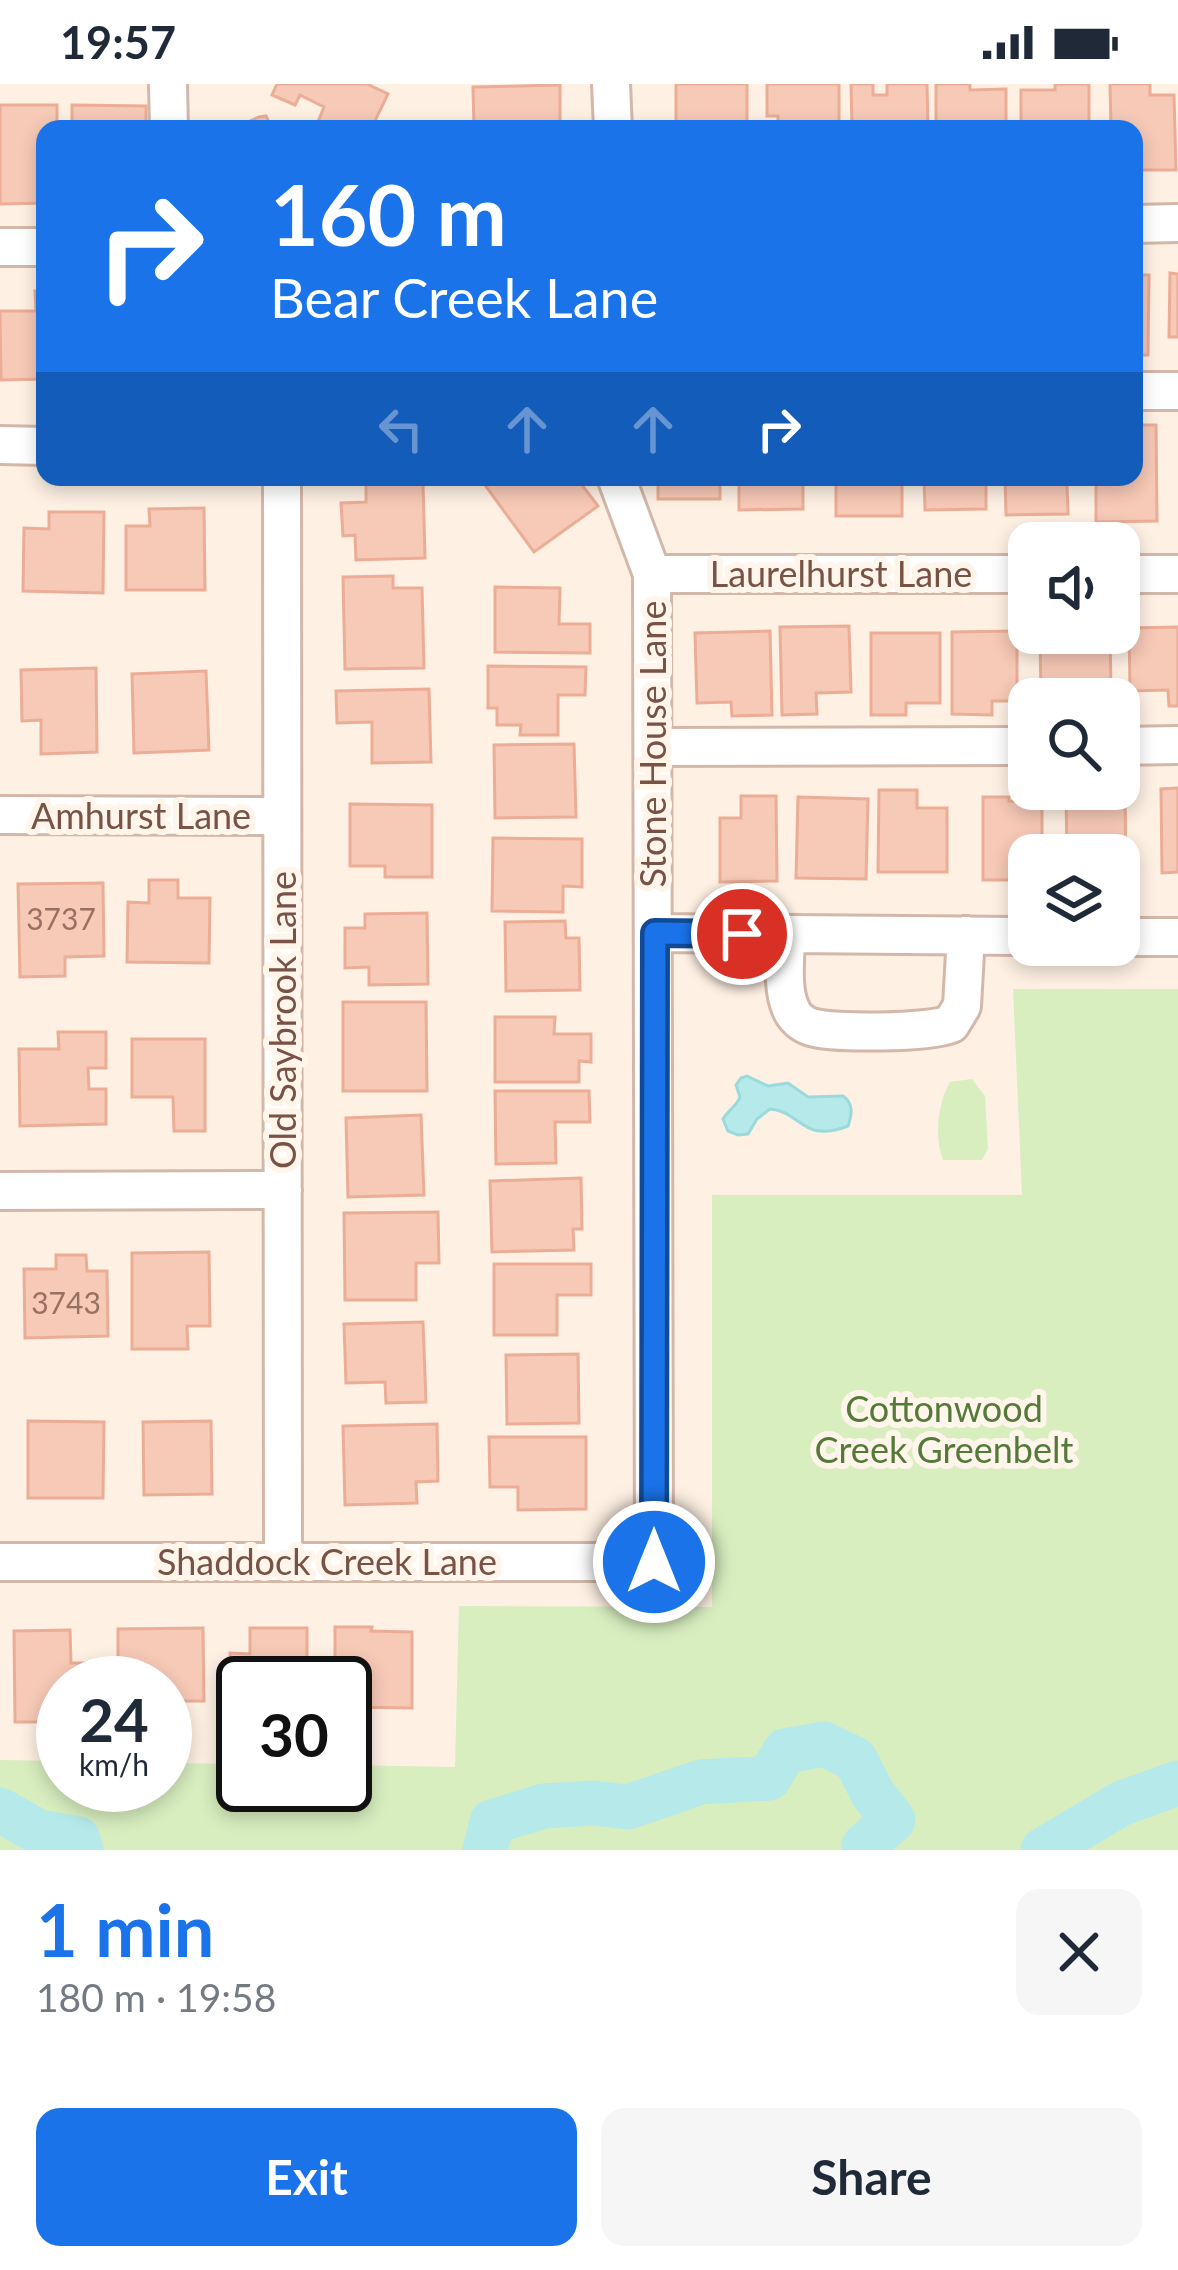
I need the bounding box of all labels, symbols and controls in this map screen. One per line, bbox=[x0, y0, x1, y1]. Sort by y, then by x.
text: 19:57 bbox=[60, 15, 176, 69]
text: 160 m bbox=[270, 163, 507, 264]
icon: right bbox=[72, 168, 228, 324]
text: Bear Creek Lane bbox=[270, 265, 658, 330]
icon: left bbox=[368, 396, 434, 462]
icon: ahead bbox=[494, 396, 560, 462]
icon: ahead bbox=[620, 396, 686, 462]
icon: right bbox=[746, 396, 812, 462]
map controls bbox=[1008, 522, 1140, 966]
button: sound bbox=[1008, 522, 1140, 654]
street label: Laurelhurst Lane bbox=[710, 551, 972, 595]
street label: Stone House Lane bbox=[630, 601, 674, 887]
button: search bbox=[1008, 678, 1140, 810]
street label: Amhurst Lane bbox=[31, 793, 251, 837]
button: layers bbox=[1008, 834, 1140, 966]
street label: Old Saybrook Lane bbox=[260, 871, 304, 1169]
pin bbox=[691, 883, 793, 985]
house number: 3737 bbox=[26, 900, 96, 936]
icon: arrive bbox=[709, 901, 775, 967]
house number: 3743 bbox=[31, 1284, 101, 1320]
park label: Cottonwood Creek Greenbelt bbox=[815, 1386, 1074, 1471]
position arrow bbox=[591, 1499, 717, 1625]
street label: Shaddock Creek Lane bbox=[157, 1539, 497, 1583]
speed limit sign: 30 bbox=[216, 1656, 372, 1812]
text: 24 bbox=[79, 1683, 149, 1755]
text: km/h bbox=[79, 1746, 149, 1782]
text: 1 min bbox=[36, 1886, 214, 1972]
button: close bbox=[1016, 1889, 1142, 2015]
text: 180 m · 19:58 bbox=[36, 1974, 276, 2020]
button: Exit bbox=[36, 2108, 577, 2246]
button: Share bbox=[601, 2108, 1142, 2246]

